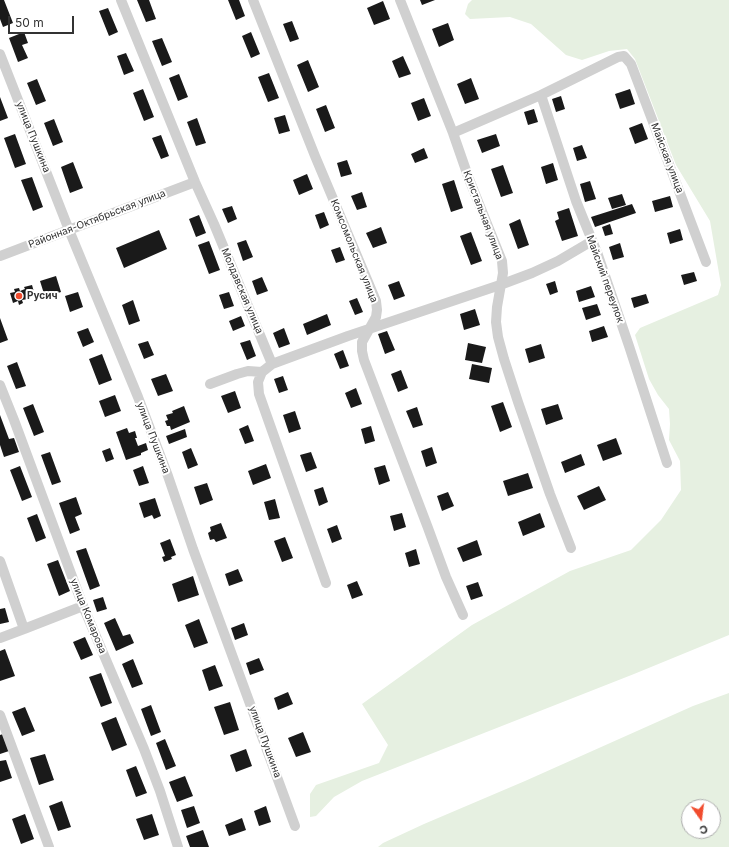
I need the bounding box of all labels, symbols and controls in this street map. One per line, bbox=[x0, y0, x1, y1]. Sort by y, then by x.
scale bar bbox=[10, 8, 76, 34]
text: 50 m bbox=[15, 15, 44, 30]
street label: улица Пушкина bbox=[13, 100, 53, 174]
street label: Майская улица bbox=[648, 121, 686, 195]
street label: Кристальная улица bbox=[460, 169, 506, 261]
street label: Районная-Октябрьская улица bbox=[27, 187, 167, 251]
street label: Комсомольская улица bbox=[328, 198, 380, 304]
street label: Майский переулок bbox=[584, 234, 626, 324]
street label: Молдавская улица bbox=[219, 246, 265, 336]
place label: Русич bbox=[27, 290, 57, 302]
marker: Русич bbox=[14, 291, 24, 301]
street label: улица Пушкина bbox=[134, 401, 172, 475]
street label: улица Комарова bbox=[67, 577, 109, 655]
street label: улица Пушкина bbox=[246, 705, 284, 779]
north arrow bbox=[681, 799, 721, 839]
text: С bbox=[698, 822, 709, 837]

